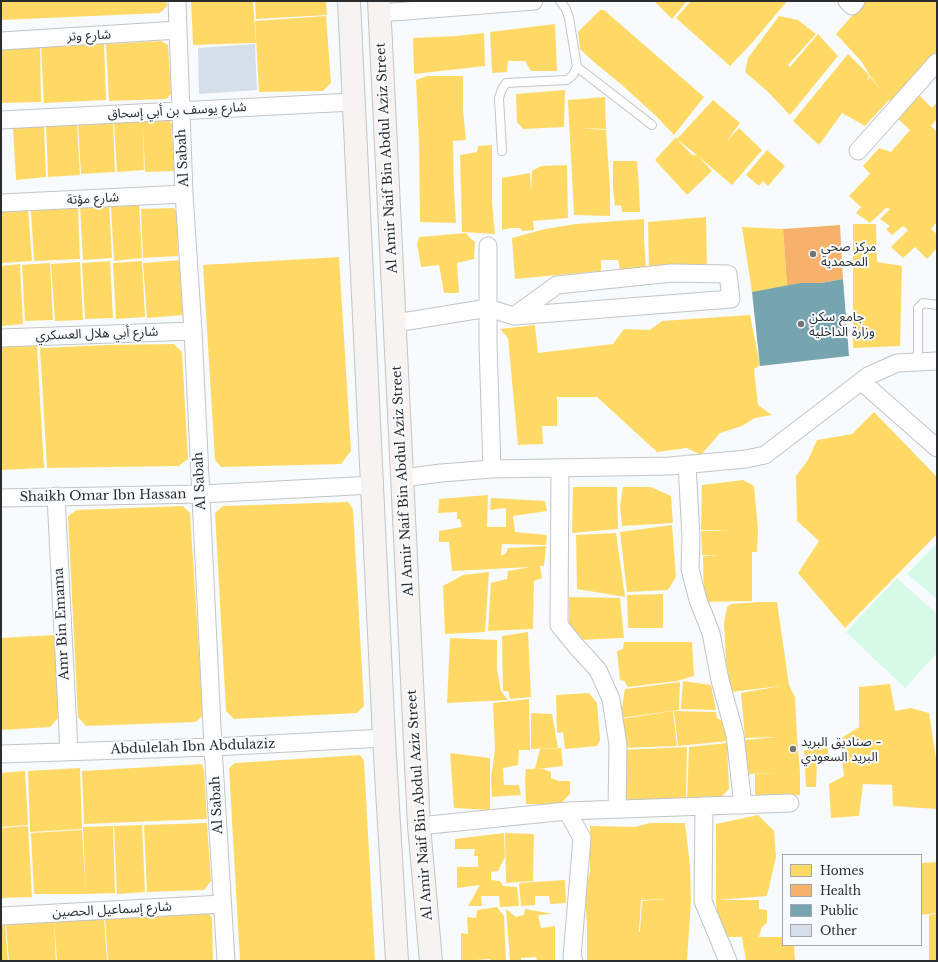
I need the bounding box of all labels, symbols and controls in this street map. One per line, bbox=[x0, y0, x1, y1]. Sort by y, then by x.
street label: شارع وتر bbox=[67, 27, 111, 45]
street label: Al Amir Naif Bin Abdul Aziz Street bbox=[373, 42, 401, 274]
street label: شارع يوسف بن أبي إسحاق bbox=[107, 100, 247, 122]
street label: Al Sabah bbox=[174, 129, 192, 187]
street label: شارع مؤتة bbox=[67, 190, 119, 208]
place label: مركز صحي المحمدية bbox=[821, 239, 876, 270]
marker: مركز صحي المحمدية bbox=[808, 249, 818, 259]
place label: جامع سكن وزارة الداخلية bbox=[809, 309, 875, 340]
marker: جامع سكن وزارة الداخلية bbox=[796, 319, 806, 329]
street label: شارع أبي هلال العسكري bbox=[35, 324, 159, 344]
street label: Al Amir Naif Bin Abdul Aziz Street bbox=[389, 365, 417, 597]
street label: Al Sabah bbox=[191, 452, 209, 510]
street label: Shaikh Omar Ibn Hassan bbox=[19, 487, 187, 505]
street label: Amr Bin Emama bbox=[51, 567, 73, 681]
street label: Al Amir Naif Bin Abdul Aziz Street bbox=[404, 689, 436, 921]
place label: صناديق البريد - البريد السعودي bbox=[801, 734, 882, 765]
street label: Abdulelah Ibn Abdulaziz bbox=[110, 736, 276, 758]
marker: صناديق البريد - البريد السعودي bbox=[788, 744, 798, 754]
street label: Al Sabah bbox=[208, 776, 226, 834]
legend bbox=[782, 854, 922, 946]
text: Homes bbox=[820, 863, 864, 878]
text: Health bbox=[820, 883, 861, 898]
street label: شارع إسماعيل الحصين bbox=[52, 899, 172, 921]
text: Public bbox=[820, 903, 859, 918]
text: Other bbox=[820, 923, 857, 938]

